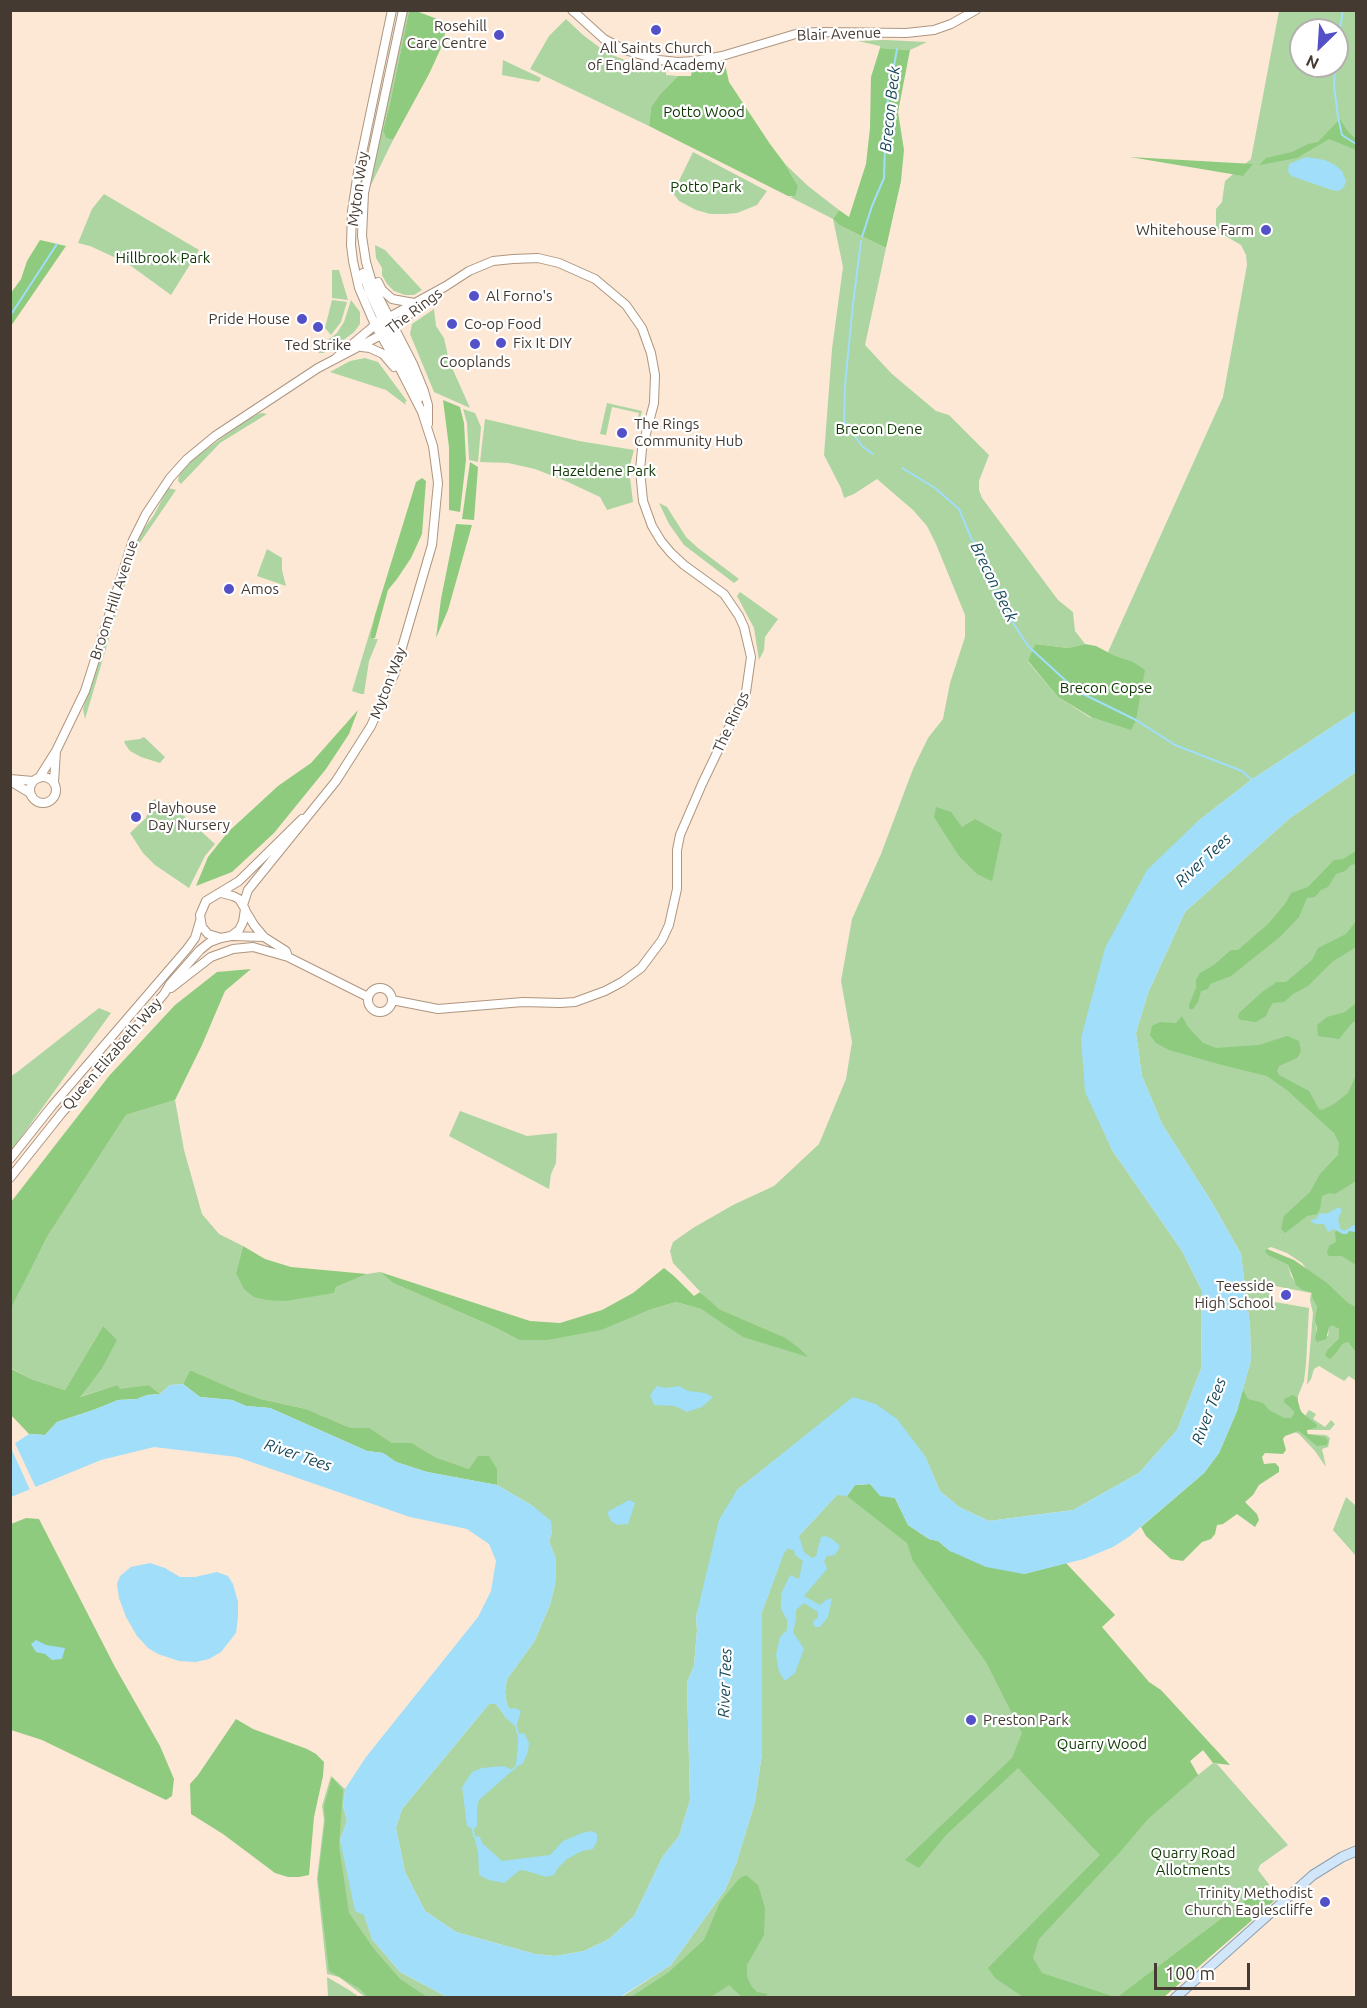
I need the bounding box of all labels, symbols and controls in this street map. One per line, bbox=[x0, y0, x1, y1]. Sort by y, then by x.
place label: Rosehill Care Centre bbox=[407, 17, 487, 52]
north arrow bbox=[1289, 18, 1349, 78]
marker: All Saints Church of England Academy bbox=[649, 23, 663, 37]
street label: Blair Avenue bbox=[796, 24, 882, 44]
marker: Rosehill Care Centre bbox=[492, 28, 506, 42]
place label: All Saints Church of England Academy bbox=[587, 39, 725, 74]
text: N bbox=[1303, 52, 1321, 73]
water label: Brecon Beck bbox=[876, 65, 904, 153]
park label: Potto Wood bbox=[663, 103, 745, 121]
street label: Myton Way bbox=[344, 150, 372, 228]
park label: Potto Park bbox=[670, 178, 742, 196]
place label: Whitehouse Farm bbox=[1136, 221, 1254, 239]
marker: Whitehouse Farm bbox=[1259, 223, 1273, 237]
park label: Hillbrook Park bbox=[116, 249, 210, 267]
street label: The Rings bbox=[382, 284, 446, 338]
place label: Al Forno's bbox=[486, 287, 553, 305]
marker: Al Forno's bbox=[467, 289, 481, 303]
place label: Pride House bbox=[209, 310, 290, 328]
marker: Pride House bbox=[295, 312, 309, 326]
place label: Co-op Food bbox=[464, 315, 542, 333]
marker: Co-op Food bbox=[445, 317, 459, 331]
marker: Ted Strike bbox=[311, 320, 325, 334]
place label: Fix It DIY bbox=[513, 334, 572, 352]
place label: Ted Strike bbox=[285, 336, 351, 354]
marker: Fix It DIY bbox=[494, 336, 508, 350]
marker: Cooplands bbox=[468, 337, 482, 351]
place label: Cooplands bbox=[439, 353, 511, 371]
place label: The Rings Community Hub bbox=[634, 415, 743, 450]
park label: Brecon Dene bbox=[836, 420, 922, 438]
marker: The Rings Community Hub bbox=[615, 426, 629, 440]
park label: Hazeldene Park bbox=[552, 462, 656, 480]
street label: Broom Hill Avenue bbox=[86, 538, 142, 662]
water label: Brecon Beck bbox=[966, 539, 1022, 625]
place label: Amos bbox=[241, 580, 279, 598]
marker: Amos bbox=[222, 582, 236, 596]
street label: Myton Way bbox=[366, 645, 410, 721]
park label: Brecon Copse bbox=[1060, 679, 1152, 697]
street label: The Rings bbox=[709, 689, 753, 755]
place label: Playhouse Day Nursery bbox=[148, 799, 230, 834]
marker: Playhouse Day Nursery bbox=[129, 810, 143, 824]
water label: River Tees bbox=[1171, 829, 1235, 891]
street label: Queen Elizabeth Way bbox=[58, 994, 166, 1114]
place label: Teesside High School bbox=[1194, 1277, 1274, 1312]
marker: Teesside High School bbox=[1279, 1288, 1293, 1302]
water label: River Tees bbox=[1188, 1375, 1230, 1447]
water label: River Tees bbox=[262, 1435, 334, 1475]
water label: River Tees bbox=[714, 1648, 736, 1718]
place label: Preston Park bbox=[983, 1711, 1069, 1729]
marker: Preston Park bbox=[964, 1713, 978, 1727]
park label: Quarry Wood bbox=[1057, 1735, 1147, 1753]
park label: Quarry Road Allotments bbox=[1151, 1844, 1235, 1879]
place label: Trinity Methodist Church Eaglescliffe bbox=[1184, 1884, 1313, 1919]
marker: Trinity Methodist Church Eaglescliffe bbox=[1318, 1895, 1332, 1909]
scale bar bbox=[1157, 1951, 1253, 1989]
text: 100 m bbox=[1165, 1963, 1215, 1983]

